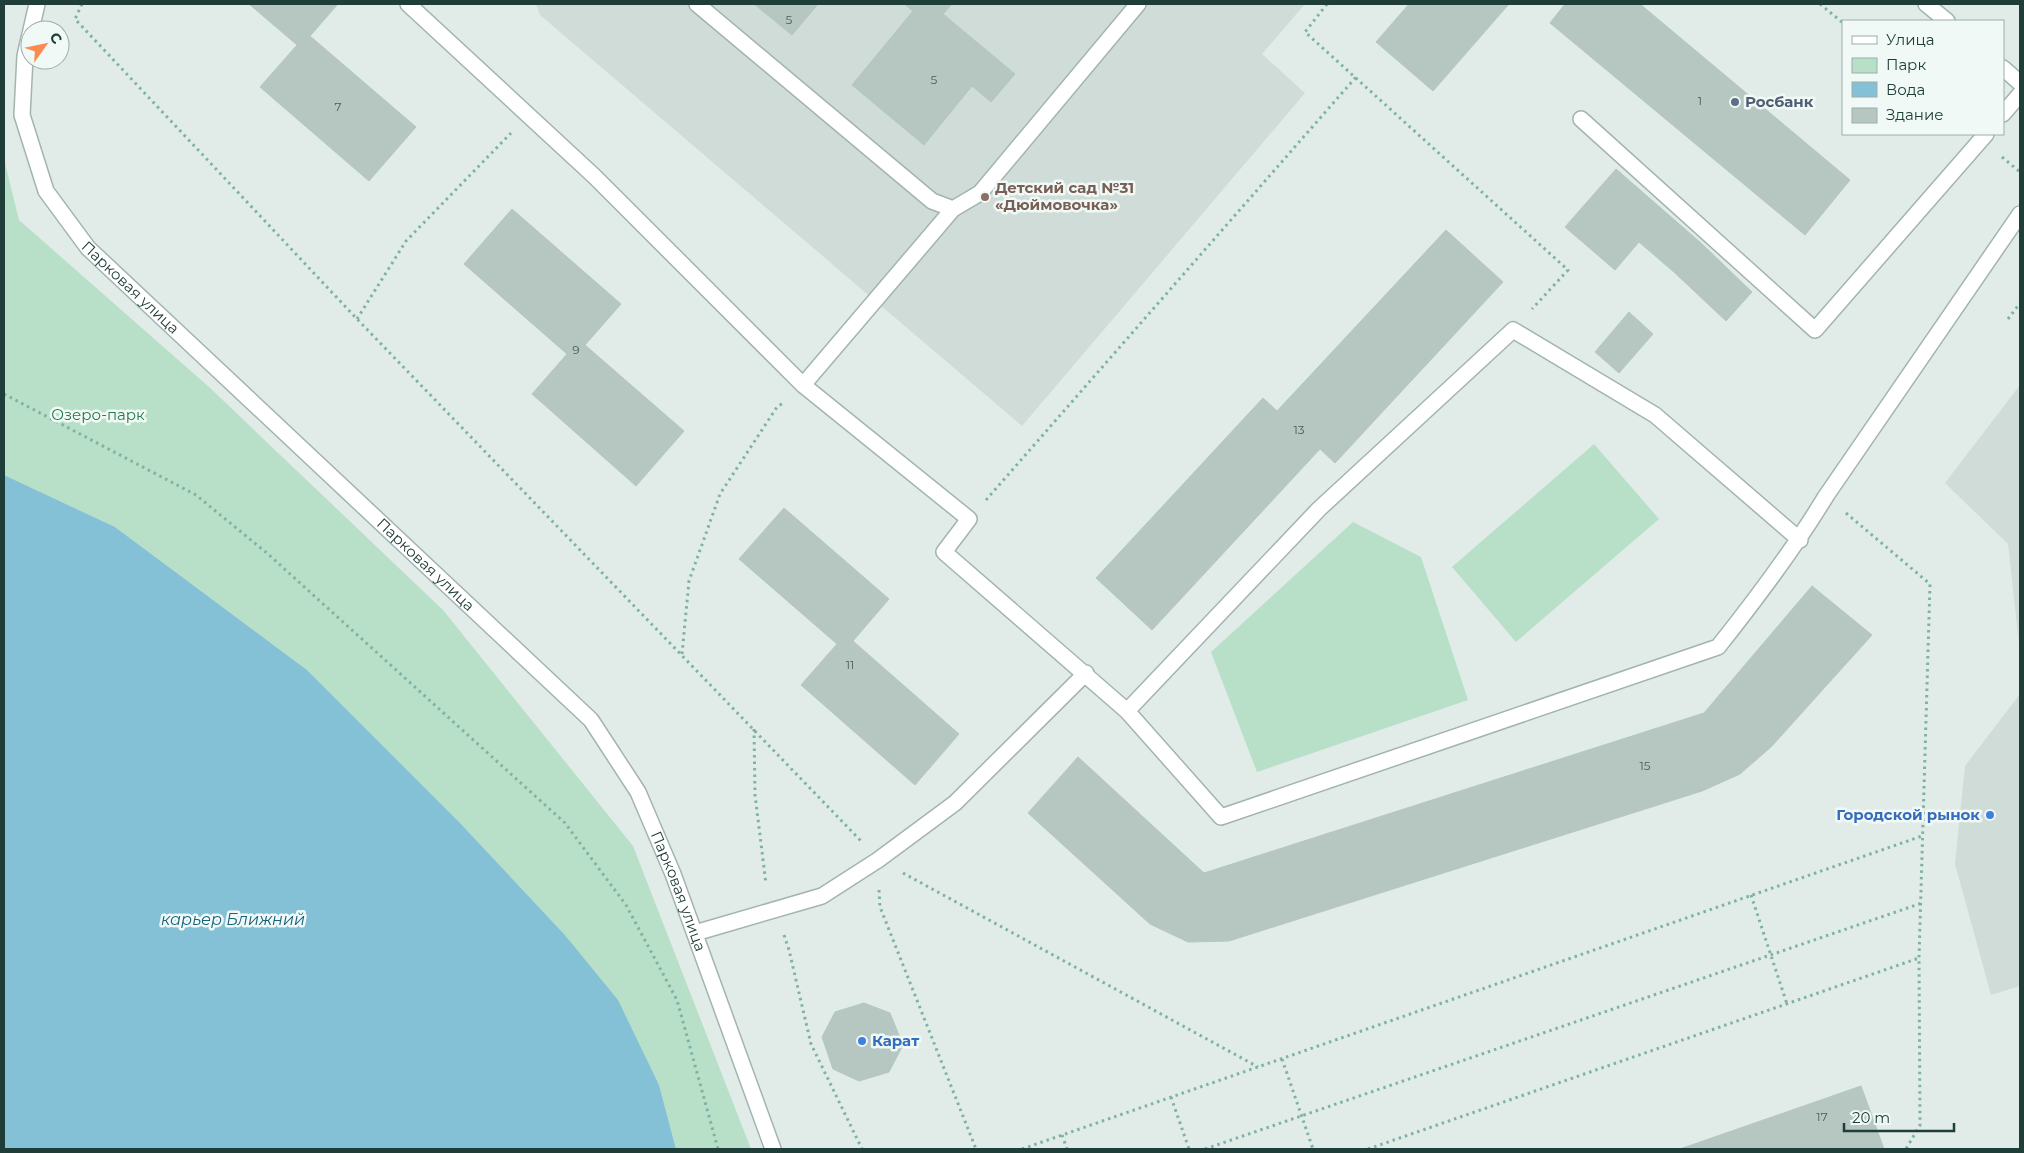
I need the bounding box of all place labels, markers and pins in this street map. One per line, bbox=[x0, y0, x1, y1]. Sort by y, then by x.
place label: Росбанк bbox=[1745, 92, 1814, 111]
marker: Росбанк bbox=[1729, 96, 1741, 108]
place label: Детский сад №31 «Дюймовочка» bbox=[995, 178, 1134, 214]
marker: Детский сад №31 «Дюймовочка» bbox=[979, 191, 991, 203]
place label: Городской рынок bbox=[1836, 805, 1980, 824]
marker: Городской рынок bbox=[1984, 809, 1996, 821]
place label: Карат bbox=[872, 1031, 919, 1050]
marker: Карат bbox=[856, 1035, 868, 1047]

